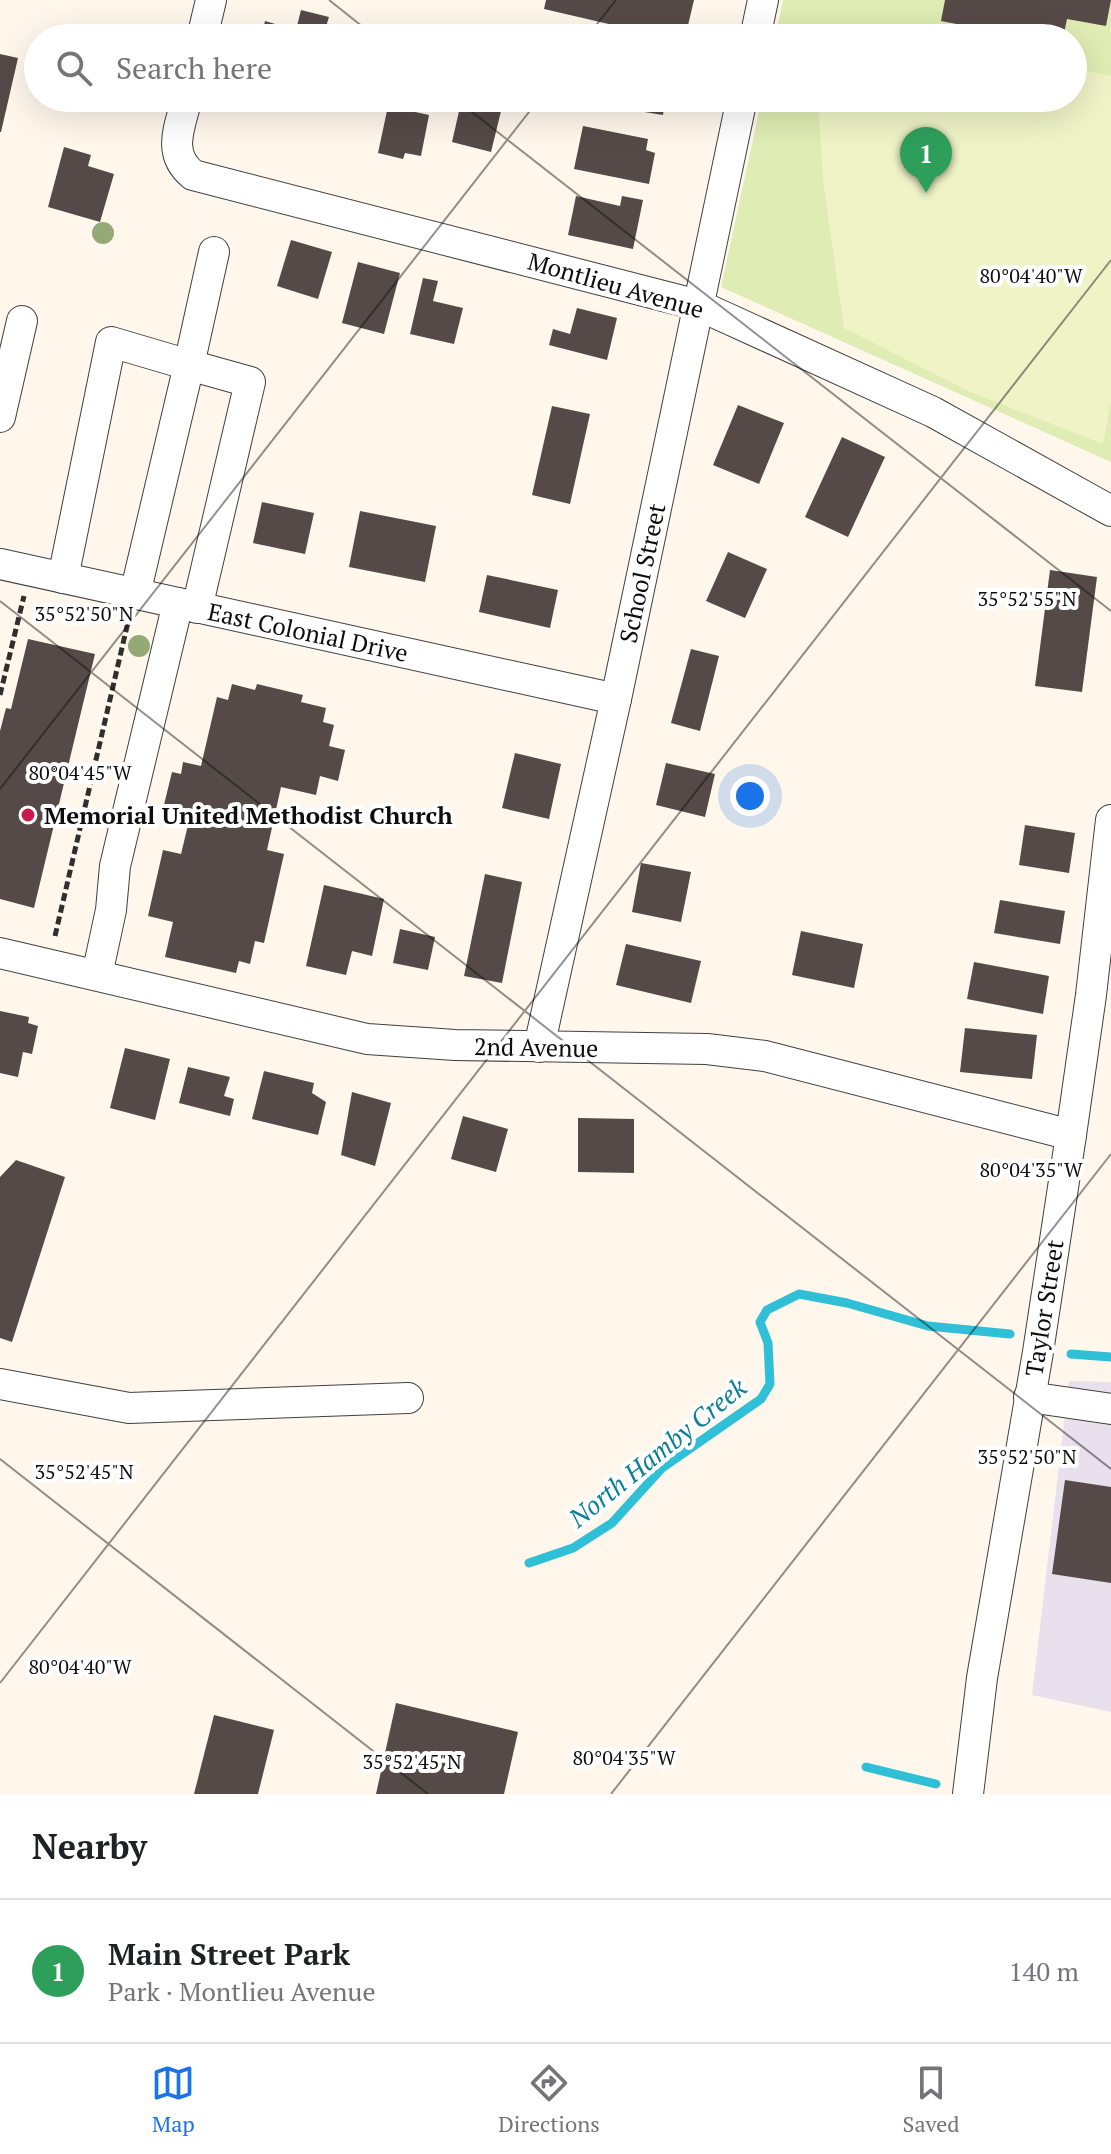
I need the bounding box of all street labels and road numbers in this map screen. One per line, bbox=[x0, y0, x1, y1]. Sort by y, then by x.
street label: Montlieu Avenue bbox=[524, 245, 708, 325]
street label: School Street bbox=[612, 500, 672, 646]
street label: East Colonial Drive bbox=[205, 595, 411, 669]
street label: 2nd Avenue bbox=[474, 1030, 598, 1064]
street label: Taylor Street bbox=[1017, 1237, 1071, 1379]

